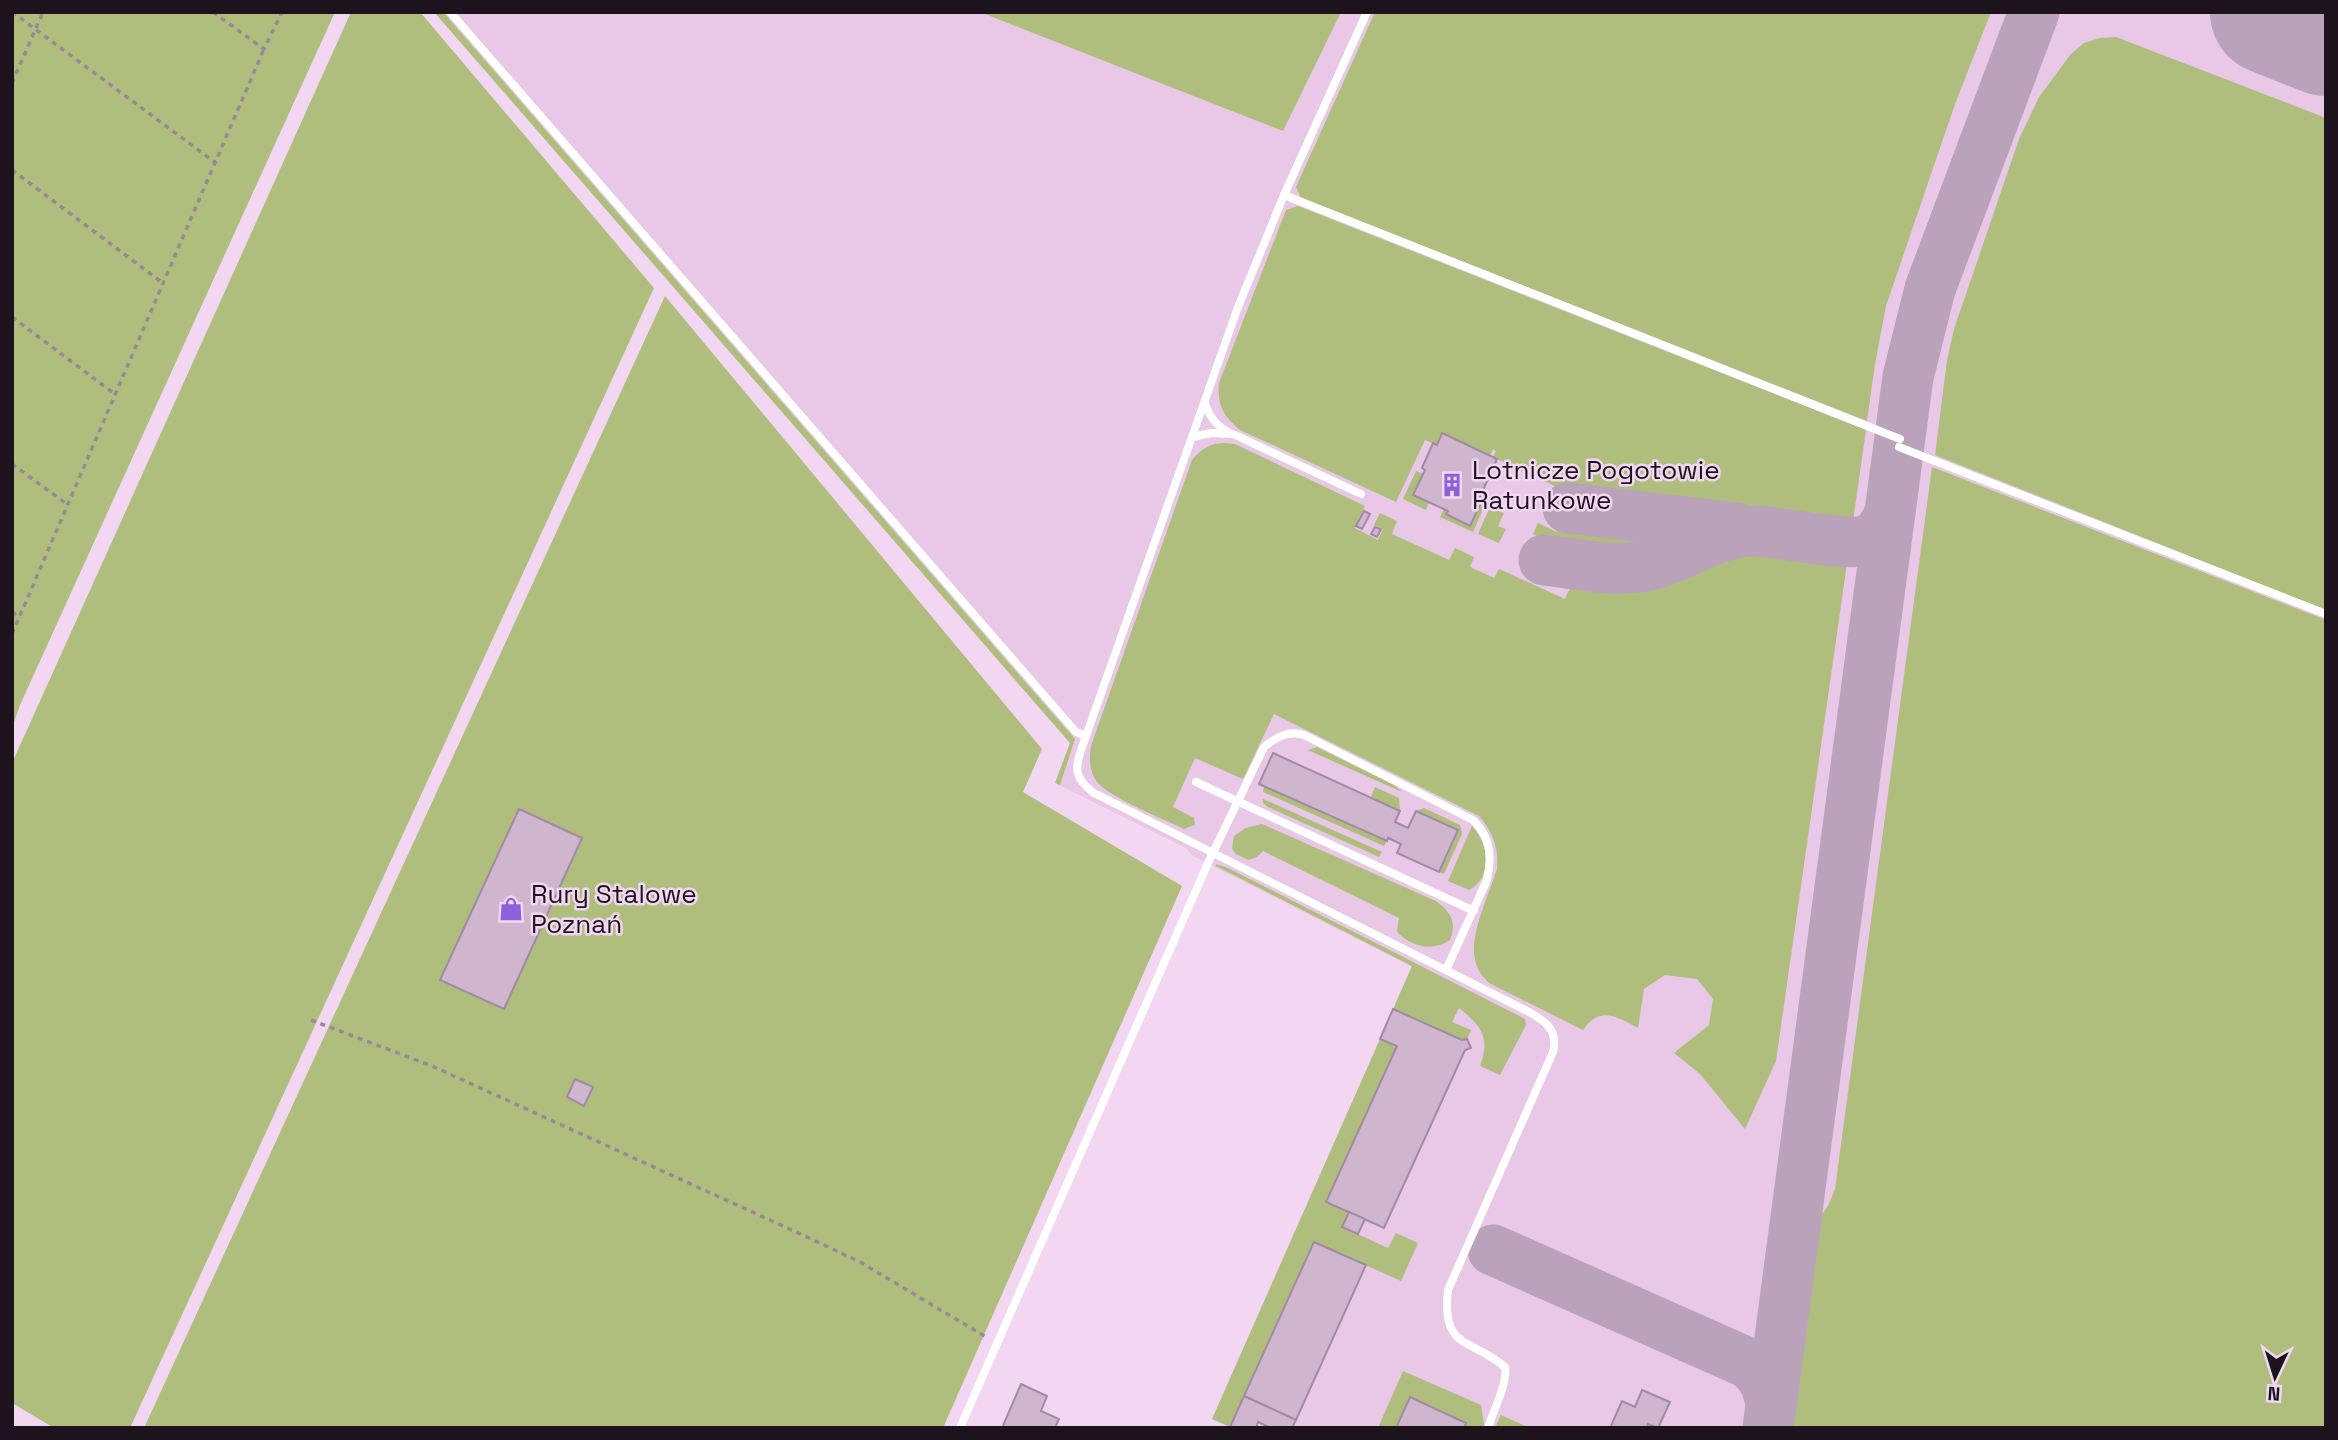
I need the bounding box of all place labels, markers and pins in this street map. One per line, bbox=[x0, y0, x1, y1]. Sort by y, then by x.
place label: Lotnicze Pogotowie Ratunkowe bbox=[1472, 453, 1720, 517]
building icon: Lotnicze Pogotowie Ratunkowe bbox=[1438, 471, 1466, 499]
place label: Rury Stalowe Poznań bbox=[531, 877, 697, 941]
shop icon: Rury Stalowe Poznań bbox=[497, 895, 525, 923]

